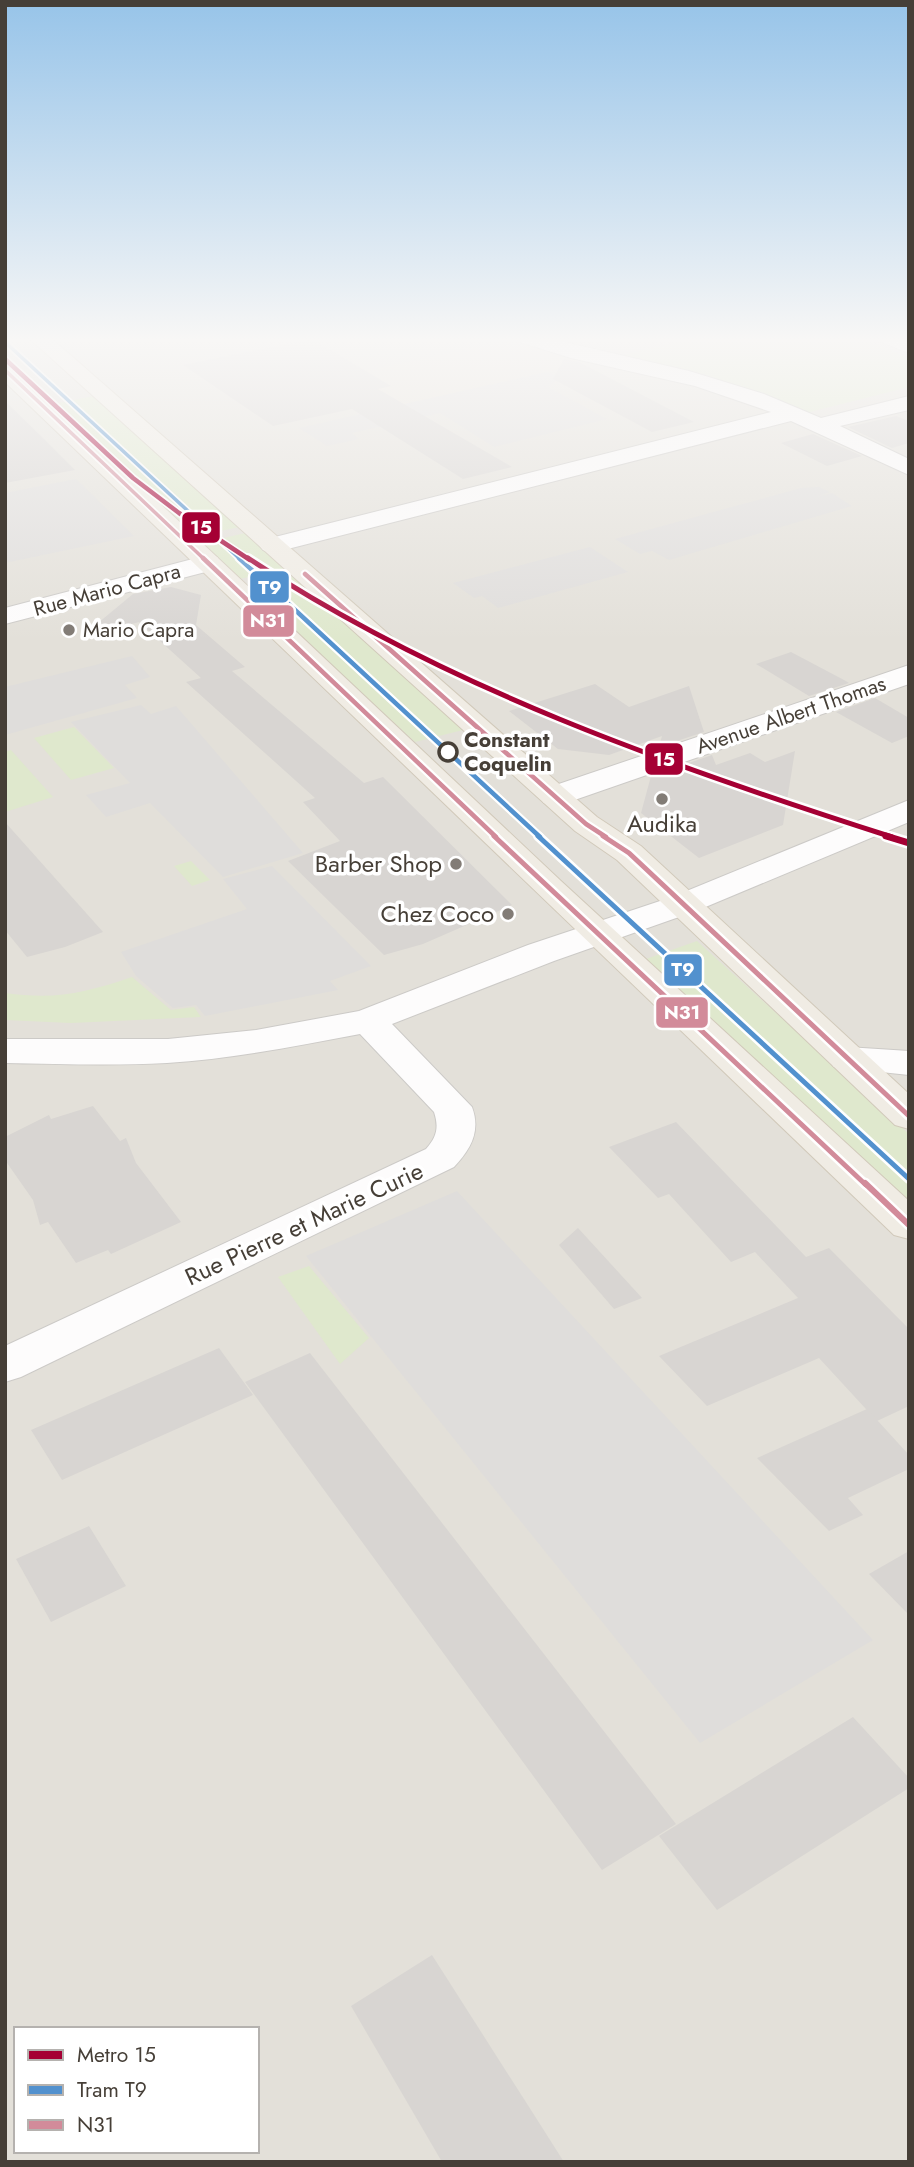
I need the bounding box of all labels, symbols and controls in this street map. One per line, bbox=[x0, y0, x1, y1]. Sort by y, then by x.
line badge: 15 bbox=[181, 511, 221, 544]
text: 15 bbox=[190, 514, 212, 541]
street label: Rue Mario Capra bbox=[30, 556, 184, 624]
line badge: T9 bbox=[249, 570, 290, 604]
text: T9 bbox=[258, 574, 282, 601]
line badge: N31 bbox=[242, 604, 295, 638]
text: N31 bbox=[250, 607, 286, 634]
place label: Mario Capra bbox=[83, 615, 194, 645]
marker: Mario Capra bbox=[61, 622, 77, 638]
street label: Avenue Albert Thomas bbox=[692, 668, 890, 762]
place label: Constant Coquelin bbox=[464, 725, 552, 779]
marker: Constant Coquelin bbox=[438, 742, 458, 762]
line badge: 15 bbox=[644, 742, 684, 776]
text: 15 bbox=[653, 746, 675, 773]
marker: Audika bbox=[654, 791, 670, 807]
place label: Audika bbox=[627, 806, 697, 841]
place label: Barber Shop bbox=[315, 846, 442, 881]
marker: Barber Shop bbox=[448, 856, 464, 872]
place label: Chez Coco bbox=[381, 896, 494, 931]
marker: Chez Coco bbox=[500, 906, 516, 922]
line badge: T9 bbox=[663, 953, 703, 987]
text: T9 bbox=[671, 956, 695, 983]
line badge: N31 bbox=[655, 996, 709, 1029]
text: N31 bbox=[664, 999, 700, 1026]
street label: Rue Pierre et Marie Curie bbox=[179, 1153, 429, 1294]
legend bbox=[14, 2027, 259, 2153]
text: Metro 15 bbox=[77, 2040, 156, 2070]
text: Tram T9 bbox=[77, 2075, 147, 2105]
text: N31 bbox=[77, 2110, 114, 2140]

